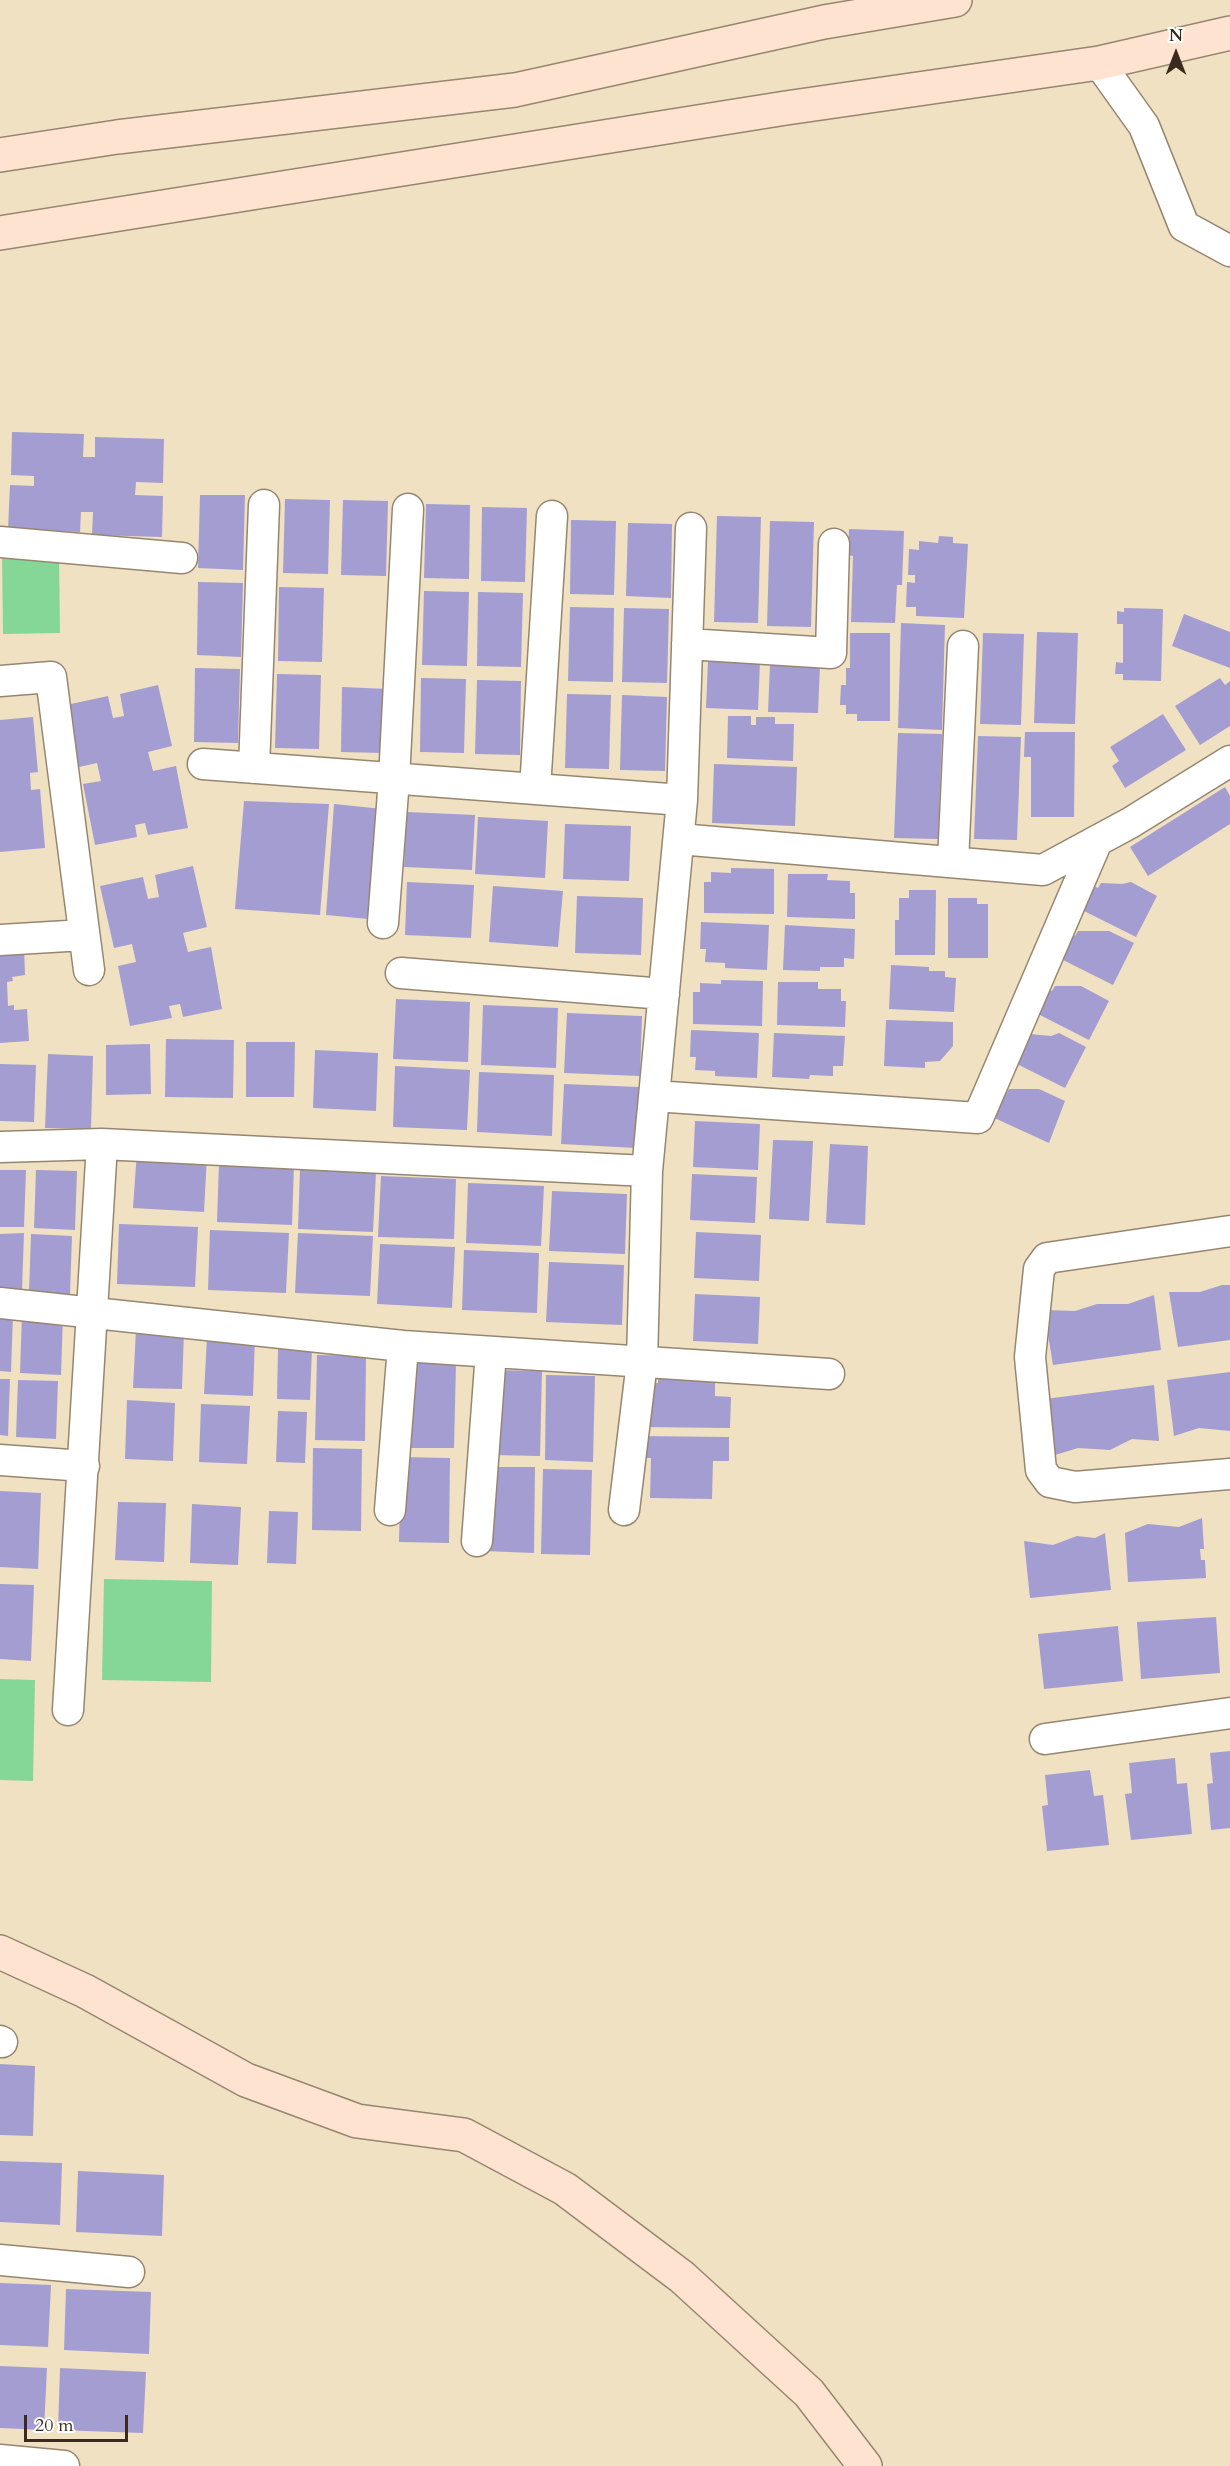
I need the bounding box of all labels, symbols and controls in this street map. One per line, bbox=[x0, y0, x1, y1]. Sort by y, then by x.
north arrow bbox=[1146, 24, 1206, 84]
text: N bbox=[1169, 25, 1183, 47]
scale bar bbox=[27, 2403, 130, 2441]
text: 20 m bbox=[35, 2413, 74, 2438]

